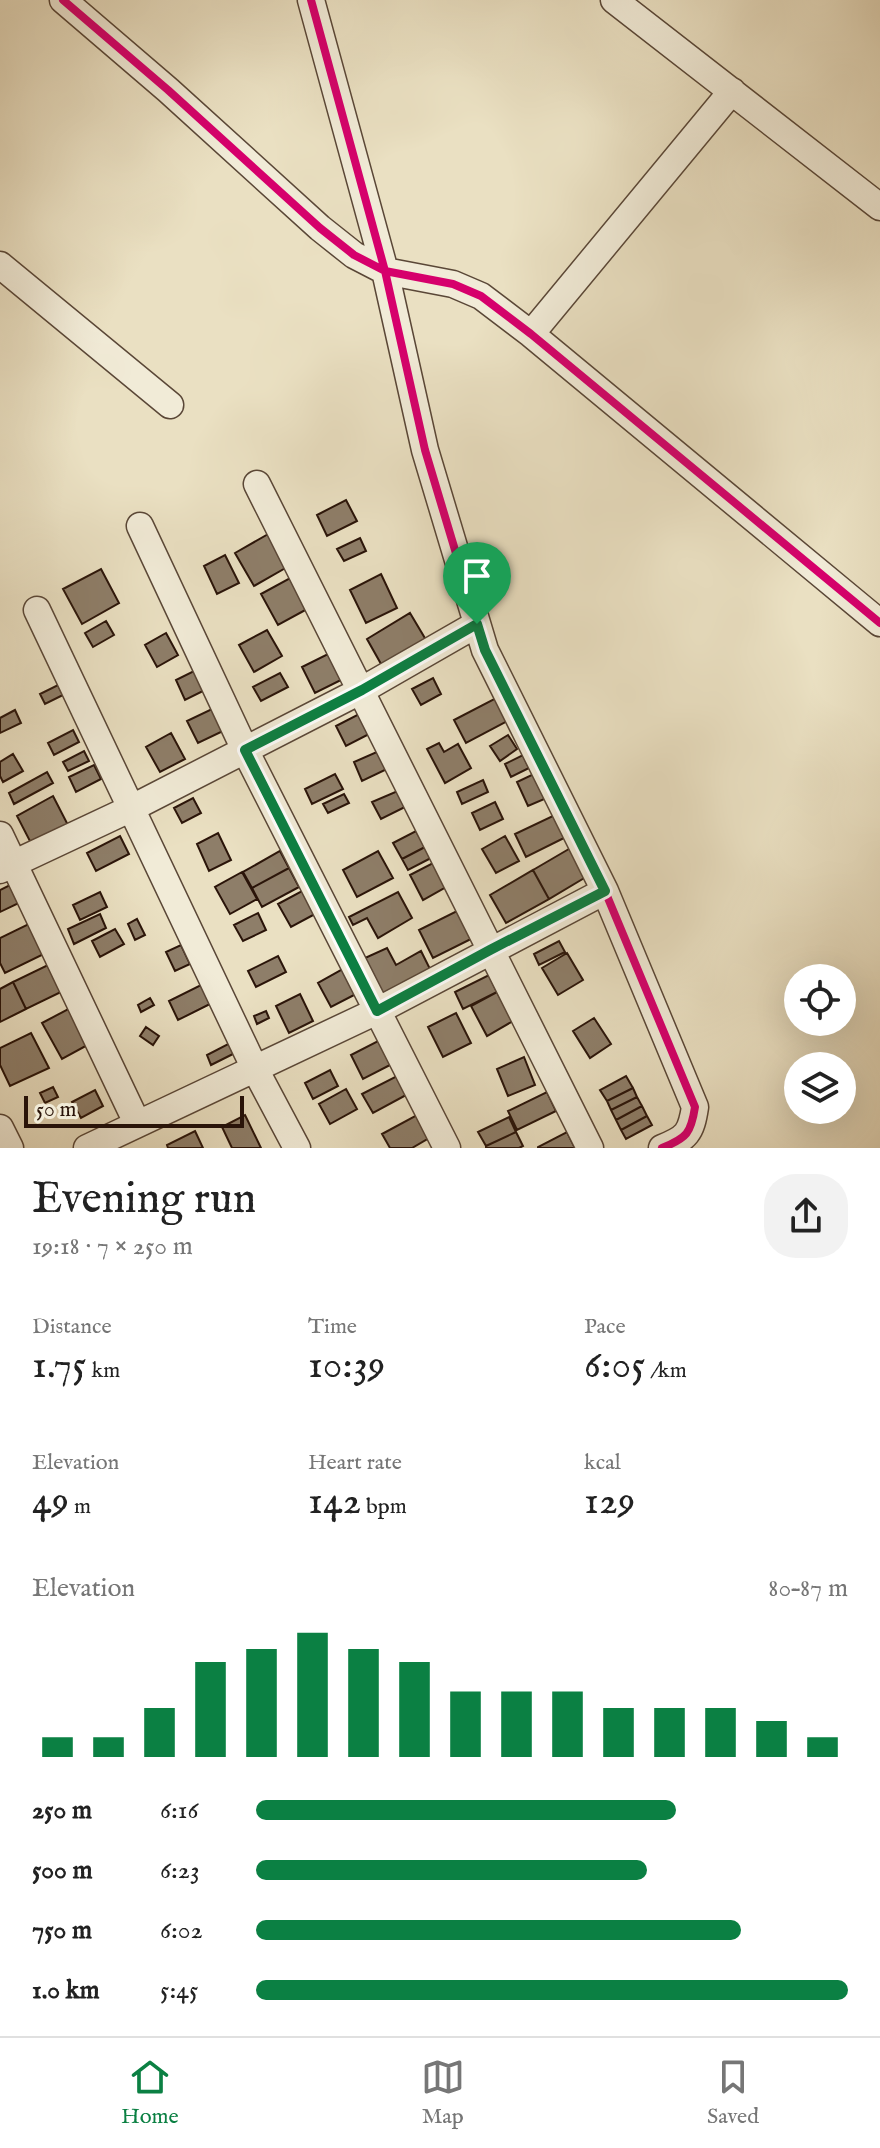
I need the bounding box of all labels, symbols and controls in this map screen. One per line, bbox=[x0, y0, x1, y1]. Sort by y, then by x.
pin bbox=[443, 542, 511, 624]
icon: arrive bbox=[455, 554, 499, 598]
map controls bbox=[784, 964, 856, 1124]
button: locate bbox=[784, 964, 856, 1036]
button: layers bbox=[784, 1052, 856, 1124]
scale bar bbox=[24, 1092, 244, 1128]
text: 50 m bbox=[36, 1096, 77, 1124]
text: Evening run bbox=[32, 1172, 256, 1228]
button: share bbox=[764, 1174, 848, 1258]
text: 19:18 · 7 × 250 m bbox=[32, 1230, 193, 1263]
text: Distance bbox=[32, 1313, 112, 1341]
text: Time bbox=[308, 1313, 357, 1341]
text: Pace bbox=[584, 1313, 626, 1341]
text: 1.75 bbox=[32, 1341, 87, 1392]
text: 10:39 bbox=[308, 1341, 385, 1392]
text: 6:05 bbox=[584, 1341, 646, 1392]
text: km bbox=[87, 1357, 120, 1385]
text: /km bbox=[646, 1357, 687, 1385]
text: Elevation bbox=[32, 1449, 119, 1477]
text: Heart rate bbox=[308, 1449, 402, 1477]
text: kcal bbox=[584, 1449, 621, 1477]
text: 49 bbox=[32, 1477, 69, 1528]
text: 142 bbox=[308, 1477, 361, 1528]
text: 129 bbox=[584, 1477, 635, 1528]
text: m bbox=[69, 1493, 91, 1521]
text: bpm bbox=[361, 1493, 407, 1521]
text: Elevation bbox=[32, 1572, 135, 1605]
text: 80–87 m bbox=[768, 1572, 848, 1605]
text: 250 m bbox=[32, 1794, 92, 1827]
text: 6:16 bbox=[160, 1794, 198, 1827]
text: 500 m bbox=[32, 1854, 93, 1887]
text: 6:23 bbox=[160, 1854, 200, 1887]
text: 750 m bbox=[32, 1914, 92, 1947]
text: 6:02 bbox=[160, 1914, 203, 1947]
text: 1.0 km bbox=[32, 1974, 100, 2007]
text: 5:45 bbox=[160, 1974, 198, 2007]
tab: Home bbox=[121, 2055, 179, 2131]
tab: Map bbox=[421, 2055, 465, 2131]
tab: Saved bbox=[707, 2055, 759, 2131]

